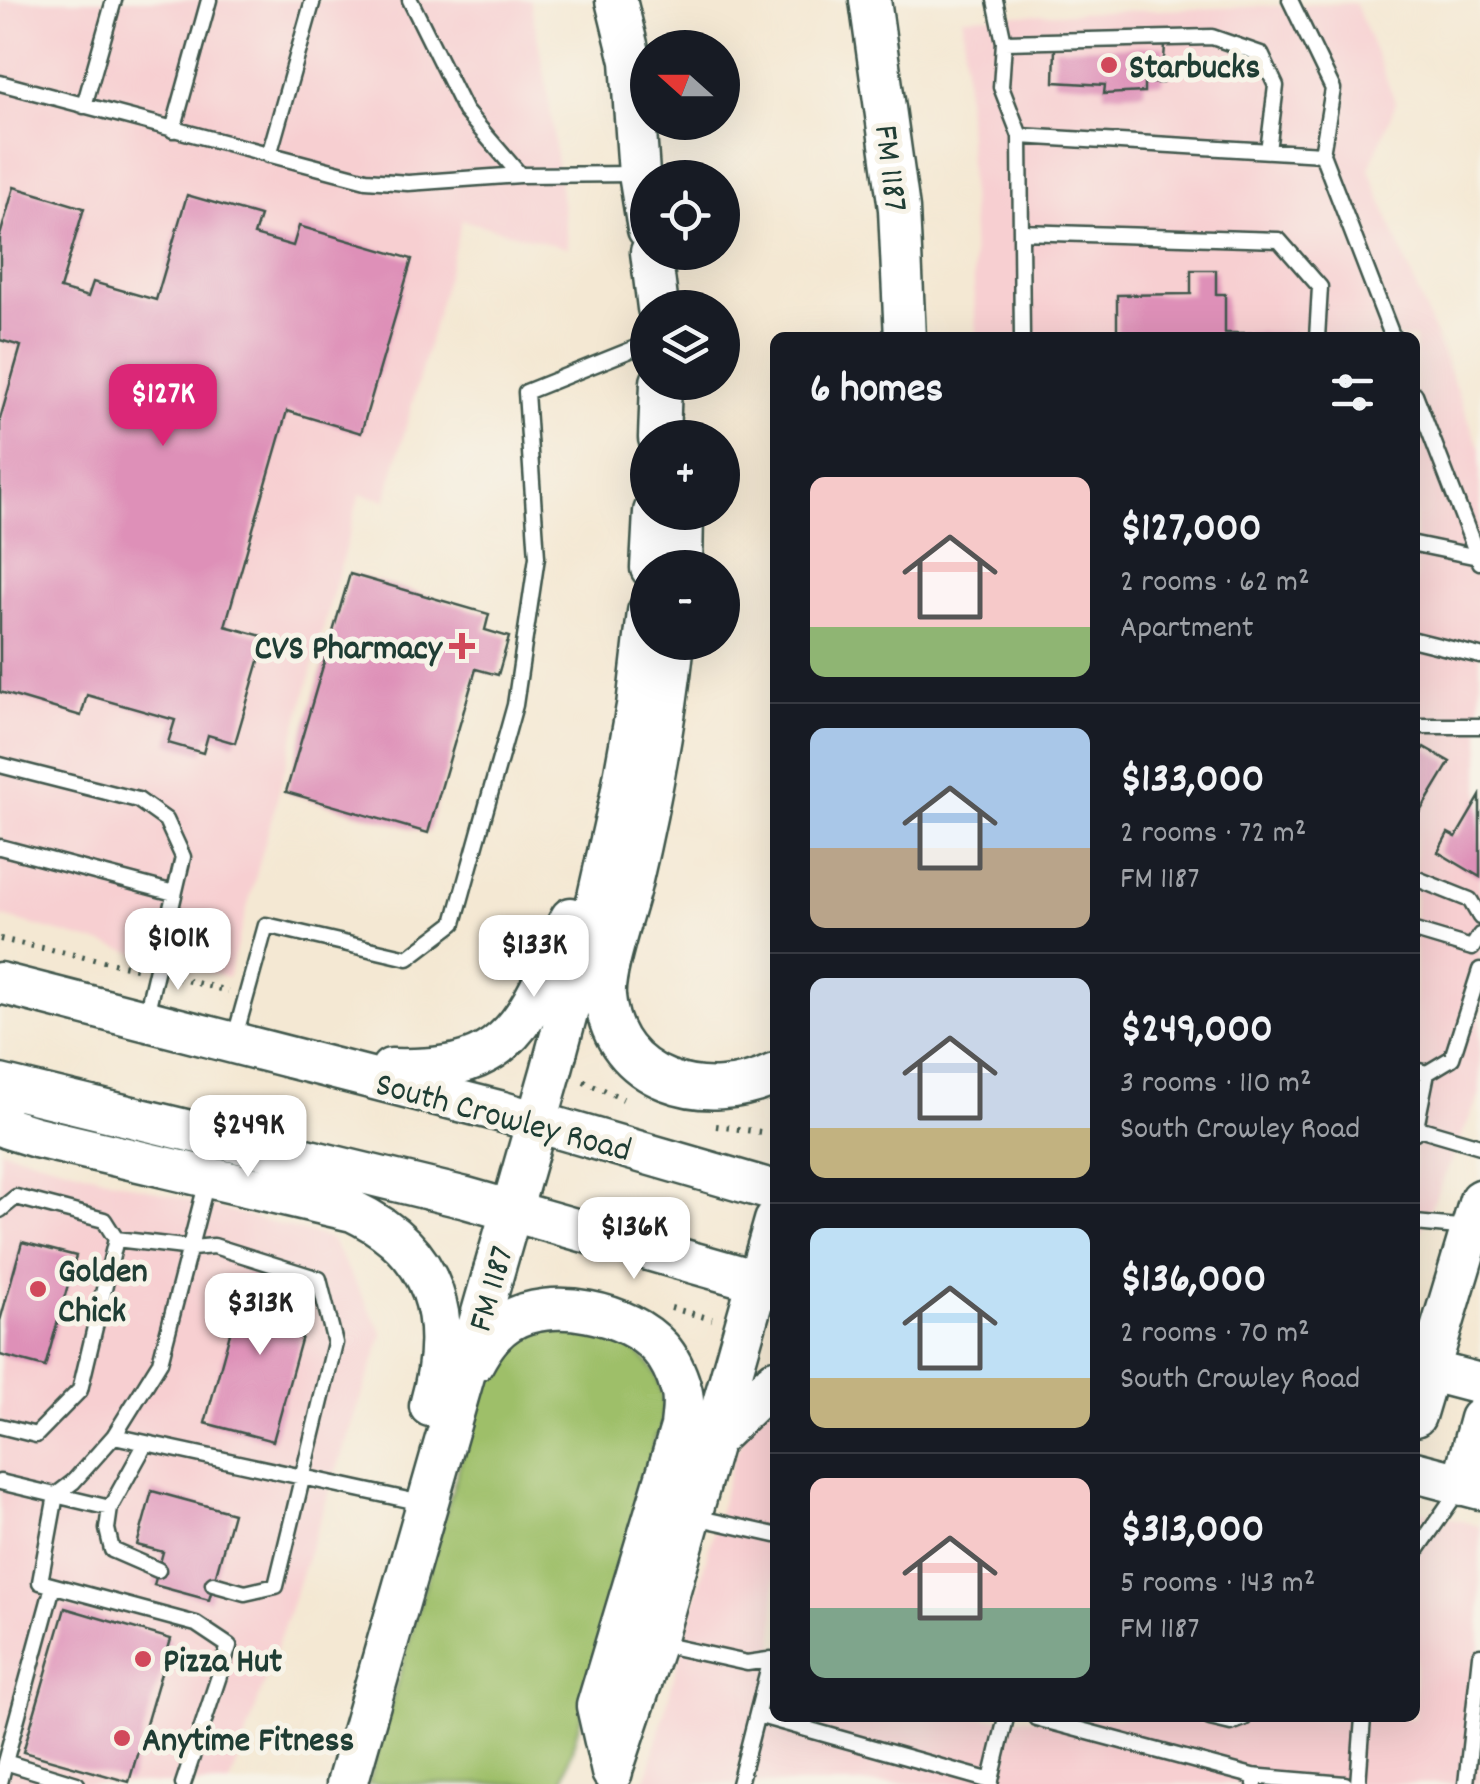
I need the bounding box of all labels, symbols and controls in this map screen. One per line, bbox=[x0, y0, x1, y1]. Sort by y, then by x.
north arrow bbox=[630, 30, 740, 140]
map controls bbox=[630, 30, 740, 660]
place label: Starbucks bbox=[1129, 45, 1260, 95]
marker: Starbucks bbox=[1098, 54, 1120, 76]
street label: FM 1187 bbox=[858, 122, 918, 215]
button: locate bbox=[630, 160, 740, 270]
button: layers bbox=[630, 290, 740, 400]
text: 6 homes bbox=[810, 362, 943, 422]
pin: $127K bbox=[93, 364, 233, 449]
icon: filters bbox=[1325, 365, 1380, 420]
text: $127K bbox=[131, 373, 195, 419]
button: + bbox=[630, 420, 740, 530]
text: $127,000 bbox=[1120, 501, 1262, 561]
icon: home bbox=[890, 517, 1010, 637]
button: − bbox=[630, 550, 740, 660]
text: 2 rooms · 62 m² bbox=[1120, 561, 1310, 607]
text: Apartment bbox=[1120, 607, 1254, 653]
place label: CVS Pharmacy bbox=[254, 626, 444, 676]
marker: CVS Pharmacy bbox=[451, 635, 473, 657]
text: $133,000 bbox=[1120, 752, 1264, 812]
icon: home bbox=[890, 768, 1010, 888]
text: 2 rooms · 72 m² bbox=[1120, 812, 1306, 858]
text: FM 1187 bbox=[1120, 858, 1199, 904]
pin: $101K bbox=[108, 908, 248, 993]
pin: $133K bbox=[464, 915, 604, 1000]
text: $101K bbox=[147, 917, 209, 963]
text: $133K bbox=[501, 924, 567, 970]
text: $249,000 bbox=[1120, 1002, 1273, 1062]
icon: home bbox=[890, 1018, 1010, 1138]
street label: South Crowley Road bbox=[369, 1062, 636, 1178]
text: 3 rooms · 110 m² bbox=[1120, 1062, 1312, 1108]
pin: $249K bbox=[178, 1095, 318, 1180]
text: $249K bbox=[212, 1104, 284, 1150]
text: South Crowley Road bbox=[1120, 1108, 1360, 1154]
pin: $136K bbox=[564, 1197, 704, 1282]
text: $136K bbox=[600, 1206, 668, 1252]
street label: FM 1187 bbox=[458, 1241, 530, 1338]
place label: Golden Chick bbox=[58, 1249, 148, 1339]
text: $136,000 bbox=[1120, 1252, 1266, 1312]
icon: home bbox=[890, 1268, 1010, 1388]
pin: $313K bbox=[190, 1273, 330, 1358]
marker: Golden Chick bbox=[27, 1278, 49, 1300]
text: $313K bbox=[227, 1282, 293, 1328]
text: 2 rooms · 70 m² bbox=[1120, 1312, 1310, 1358]
text: South Crowley Road bbox=[1120, 1358, 1360, 1404]
text: $313,000 bbox=[1120, 1502, 1264, 1562]
icon: home bbox=[890, 1518, 1010, 1638]
text: 5 rooms · 143 m² bbox=[1120, 1562, 1315, 1608]
text: FM 1187 bbox=[1120, 1608, 1199, 1654]
place label: Pizza Hut bbox=[163, 1639, 282, 1689]
marker: Pizza Hut bbox=[132, 1648, 154, 1670]
place label: Anytime Fitness bbox=[142, 1718, 354, 1768]
marker: Anytime Fitness bbox=[111, 1727, 133, 1749]

